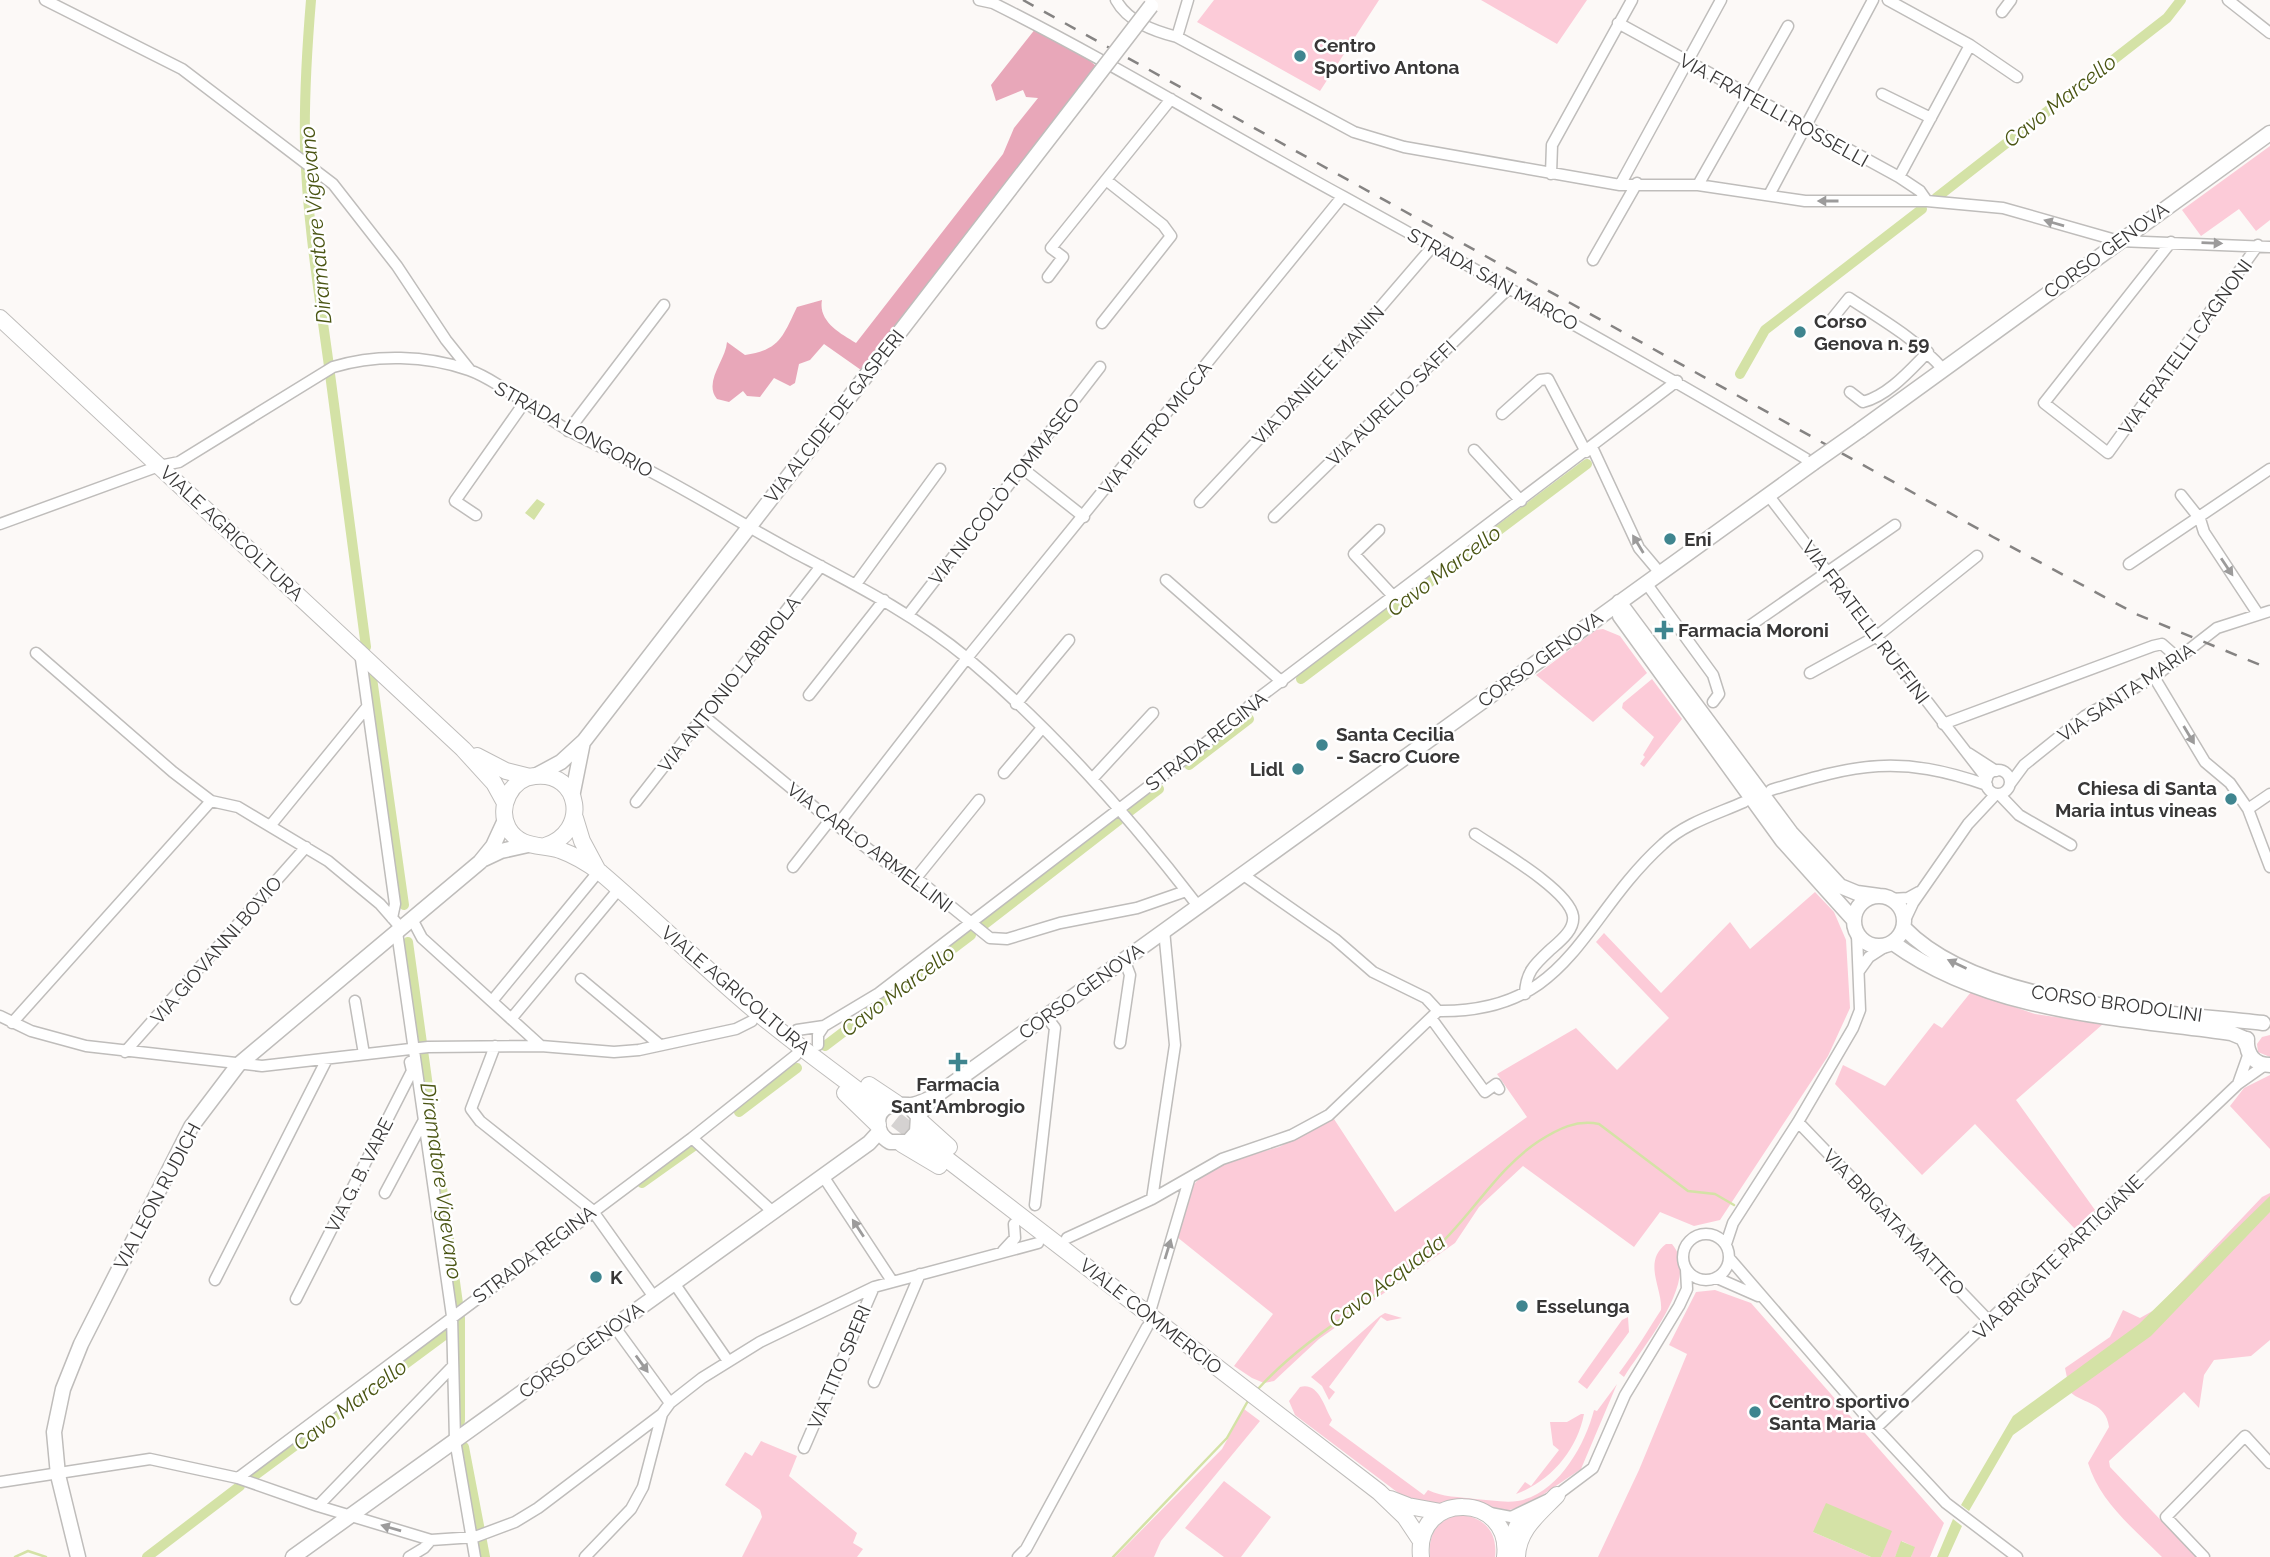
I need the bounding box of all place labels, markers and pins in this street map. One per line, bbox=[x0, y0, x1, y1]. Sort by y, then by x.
place label: Centro Sportivo Antona bbox=[1314, 34, 1460, 78]
marker: Centro Sportivo Antona bbox=[1292, 48, 1308, 64]
place label: Corso Genova n. 59 bbox=[1814, 310, 1929, 354]
marker: Corso Genova n. 59 bbox=[1792, 324, 1808, 340]
place label: Eni bbox=[1684, 528, 1712, 550]
marker: Eni bbox=[1662, 531, 1678, 547]
place label: Farmacia Moroni bbox=[1678, 619, 1829, 641]
marker: Farmacia Moroni bbox=[1656, 622, 1672, 638]
place label: Santa Cecilia - Sacro Cuore bbox=[1336, 723, 1460, 767]
marker: Santa Cecilia - Sacro Cuore bbox=[1314, 737, 1330, 753]
place label: Lidl bbox=[1250, 758, 1285, 780]
marker: Lidl bbox=[1290, 761, 1306, 777]
place label: Chiesa di Santa Maria intus vineas bbox=[2055, 777, 2217, 821]
marker: Chiesa di Santa Maria intus vineas bbox=[2223, 791, 2239, 807]
marker: Farmacia Sant'Ambrogio bbox=[950, 1054, 966, 1070]
place label: Farmacia Sant'Ambrogio bbox=[891, 1073, 1025, 1117]
place label: K bbox=[610, 1266, 623, 1288]
marker: K bbox=[588, 1269, 604, 1285]
place label: Esselunga bbox=[1536, 1295, 1630, 1317]
marker: Esselunga bbox=[1514, 1298, 1530, 1314]
place label: Centro sportivo Santa Maria bbox=[1769, 1390, 1909, 1434]
marker: Centro sportivo Santa Maria bbox=[1747, 1404, 1763, 1420]

